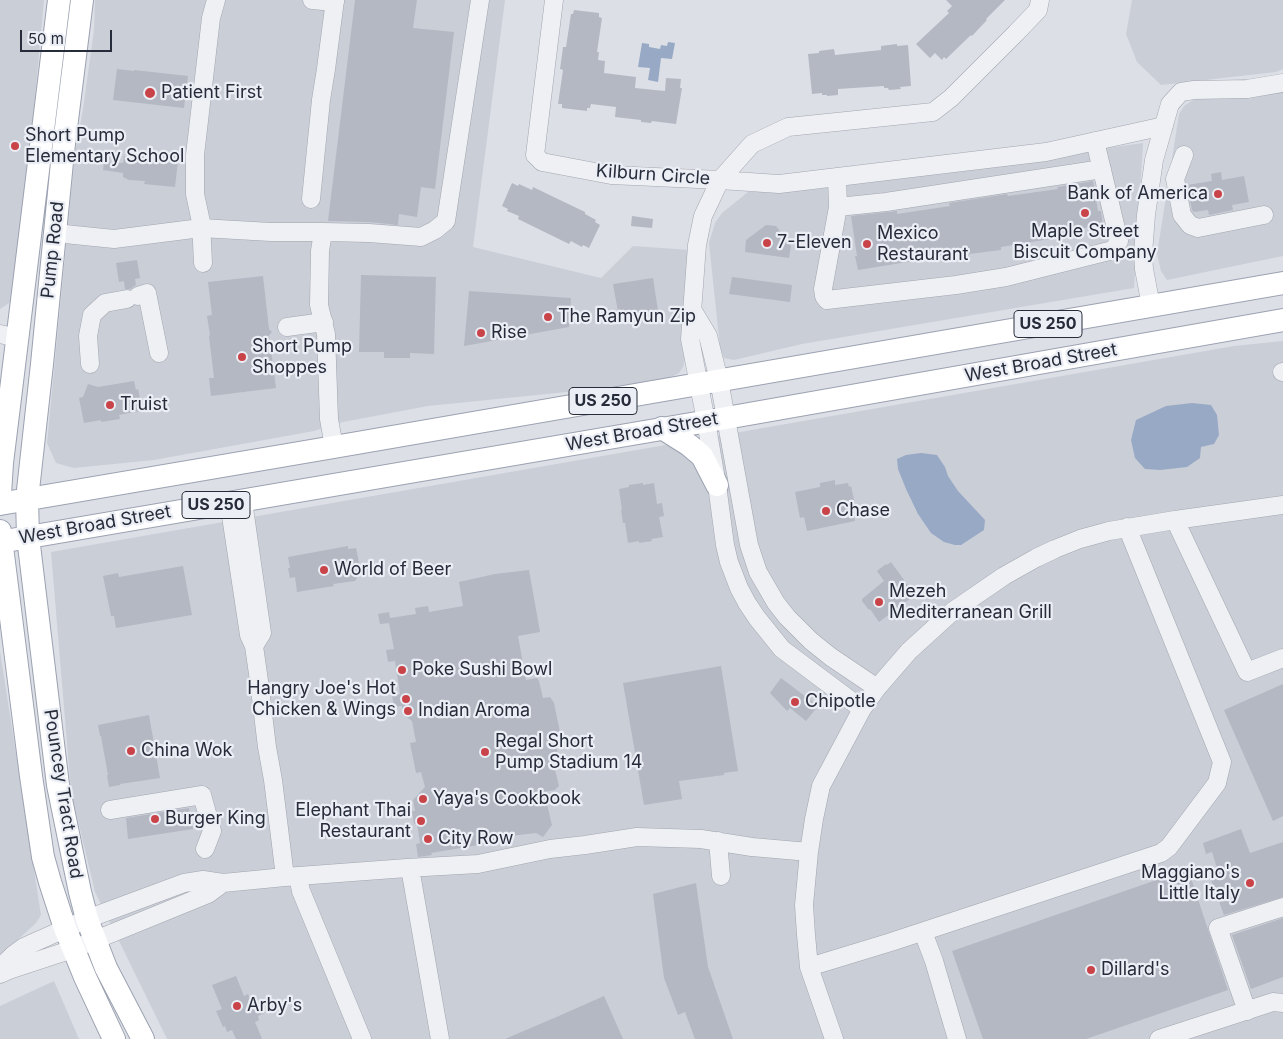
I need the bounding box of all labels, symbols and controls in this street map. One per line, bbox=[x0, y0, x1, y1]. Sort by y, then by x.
scale bar bbox=[22, 20, 115, 52]
text: 50 m bbox=[28, 29, 64, 48]
place label: Patient First bbox=[161, 82, 262, 104]
marker: Patient First bbox=[143, 86, 157, 100]
place label: Short Pump Elementary School bbox=[25, 125, 184, 168]
marker: Short Pump Elementary School bbox=[9, 140, 21, 152]
street label: Kilburn Circle bbox=[595, 160, 711, 190]
place label: Bank of America bbox=[1067, 183, 1208, 205]
marker: Bank of America bbox=[1212, 188, 1224, 200]
street label: Pump Road bbox=[37, 200, 69, 300]
marker: Maple Street Biscuit Company bbox=[1079, 207, 1091, 219]
place label: Maple Street Biscuit Company bbox=[1013, 221, 1157, 264]
place label: Mexico Restaurant bbox=[877, 223, 968, 266]
place label: 7-Eleven bbox=[777, 232, 852, 254]
marker: 7-Eleven bbox=[761, 237, 773, 249]
marker: Mexico Restaurant bbox=[861, 238, 873, 250]
place label: The Ramyun Zip bbox=[558, 306, 696, 328]
road number: US 250 bbox=[1014, 310, 1082, 338]
marker: The Ramyun Zip bbox=[542, 311, 554, 323]
place label: Rise bbox=[491, 322, 527, 344]
marker: Rise bbox=[475, 327, 487, 339]
place label: Short Pump Shoppes bbox=[252, 336, 352, 378]
street label: West Broad Street bbox=[963, 339, 1119, 387]
marker: Short Pump Shoppes bbox=[236, 351, 248, 363]
road number: US 250 bbox=[569, 388, 637, 414]
place label: Truist bbox=[120, 394, 168, 416]
marker: Truist bbox=[104, 399, 116, 411]
street label: West Broad Street bbox=[564, 408, 720, 456]
road number: US 250 bbox=[182, 492, 250, 518]
place label: Chase bbox=[836, 500, 890, 522]
street label: West Broad Street bbox=[17, 501, 173, 549]
marker: Chase bbox=[820, 505, 832, 517]
place label: World of Beer bbox=[334, 559, 451, 581]
marker: World of Beer bbox=[318, 564, 330, 576]
place label: Mezeh Mediterranean Grill bbox=[889, 581, 1052, 624]
marker: Mezeh Mediterranean Grill bbox=[873, 596, 885, 608]
place label: Poke Sushi Bowl bbox=[412, 659, 552, 681]
marker: Poke Sushi Bowl bbox=[396, 664, 408, 676]
place label: Hangry Joe's Hot Chicken & Wings bbox=[247, 678, 396, 721]
place label: Chipotle bbox=[805, 691, 876, 713]
marker: Hangry Joe's Hot Chicken & Wings bbox=[400, 693, 412, 705]
marker: Chipotle bbox=[789, 696, 801, 708]
place label: Indian Aroma bbox=[418, 700, 530, 722]
marker: Indian Aroma bbox=[402, 705, 414, 717]
street label: Pouncey Tract Road bbox=[39, 708, 87, 880]
place label: Regal Short Pump Stadium 14 bbox=[495, 731, 642, 774]
place label: China Wok bbox=[141, 740, 232, 762]
marker: China Wok bbox=[125, 745, 137, 757]
marker: Regal Short Pump Stadium 14 bbox=[479, 746, 491, 758]
place label: Yaya's Cookbook bbox=[433, 788, 581, 810]
marker: Yaya's Cookbook bbox=[417, 793, 429, 805]
place label: Elephant Thai Restaurant bbox=[295, 800, 411, 842]
place label: Burger King bbox=[165, 808, 266, 830]
marker: Burger King bbox=[149, 813, 161, 825]
marker: Elephant Thai Restaurant bbox=[415, 815, 427, 827]
place label: City Row bbox=[438, 828, 513, 850]
marker: City Row bbox=[422, 833, 434, 845]
place label: Maggiano's Little Italy bbox=[1141, 862, 1240, 904]
marker: Maggiano's Little Italy bbox=[1244, 877, 1256, 889]
place label: Dillard's bbox=[1101, 959, 1170, 981]
marker: Dillard's bbox=[1085, 964, 1097, 976]
place label: Arby's bbox=[247, 995, 302, 1017]
marker: Arby's bbox=[231, 1000, 243, 1012]

